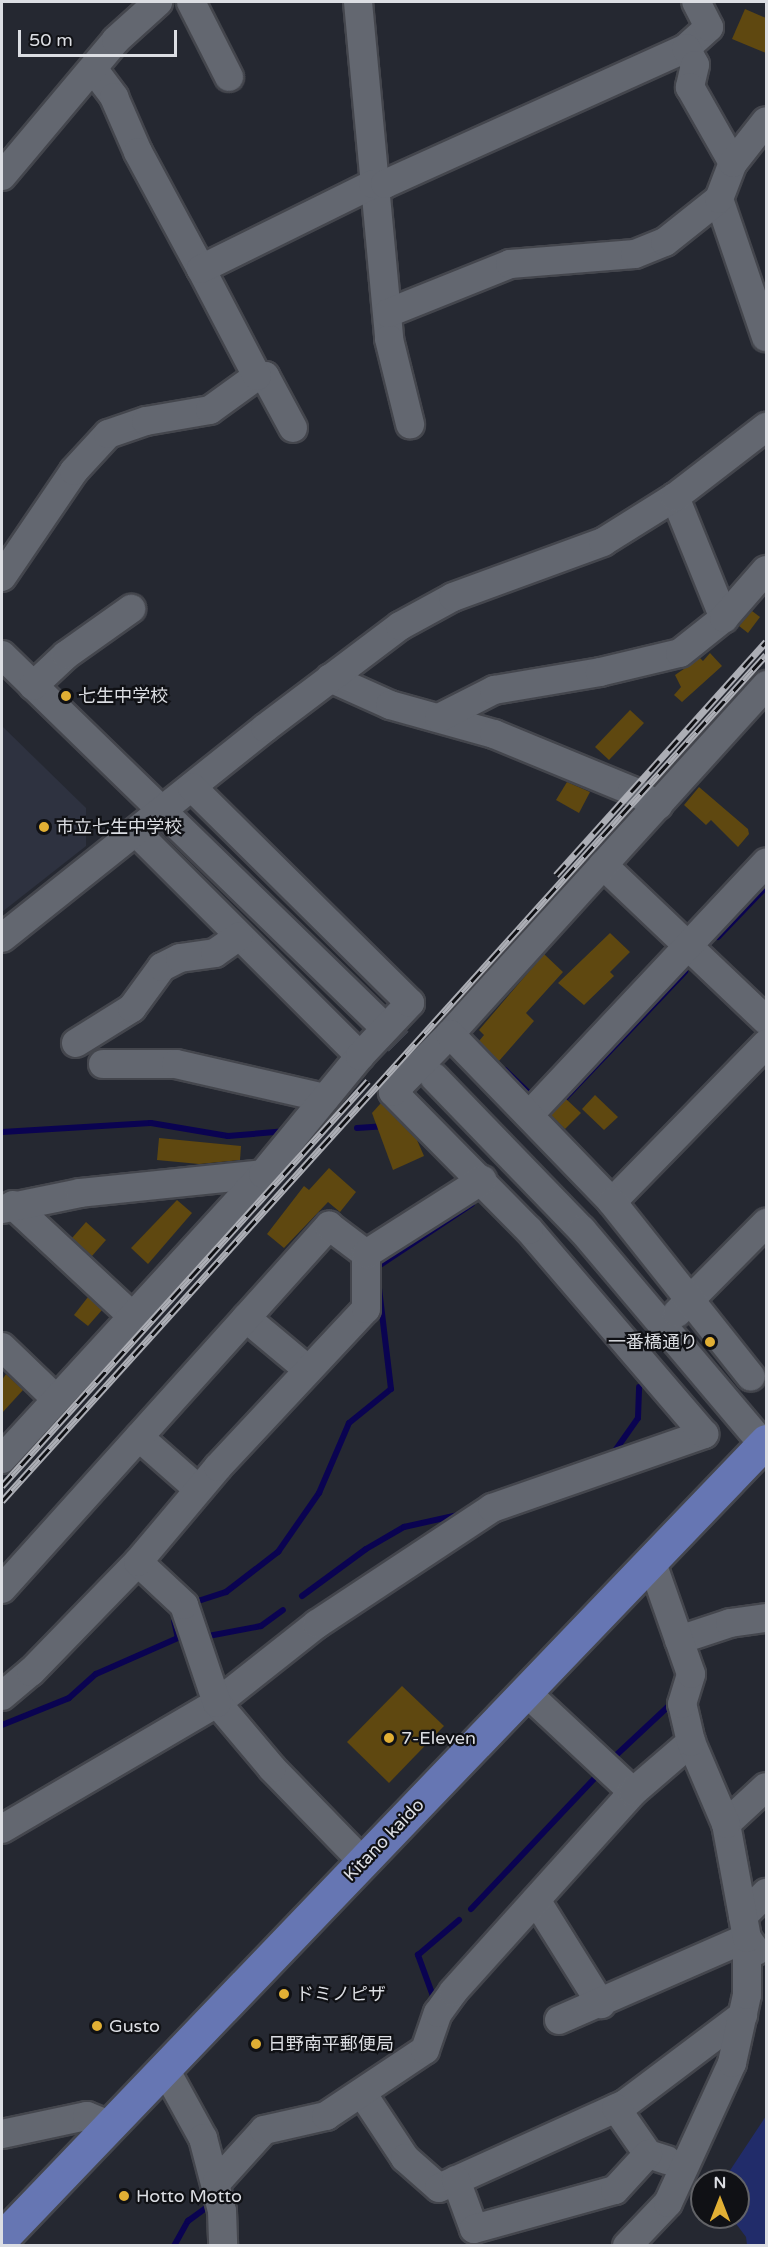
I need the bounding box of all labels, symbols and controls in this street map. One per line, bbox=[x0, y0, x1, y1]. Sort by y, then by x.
scale bar bbox=[21, 18, 180, 56]
text: 50 m bbox=[29, 29, 73, 51]
place label: 七生中学校 bbox=[78, 685, 168, 707]
marker: 七生中学校 bbox=[59, 689, 73, 703]
place label: 市立七生中学校 bbox=[56, 816, 182, 838]
marker: 市立七生中学校 bbox=[37, 820, 51, 834]
place label: 一番橋通り bbox=[608, 1331, 698, 1353]
marker: 一番橋通り bbox=[703, 1335, 717, 1349]
place label: 7-Eleven bbox=[401, 1727, 476, 1749]
marker: 7-Eleven bbox=[382, 1731, 396, 1745]
street label: Kitano kaido bbox=[339, 1794, 429, 1886]
place label: ドミノピザ bbox=[296, 1983, 386, 2005]
marker: ドミノピザ bbox=[277, 1987, 291, 2001]
place label: Gusto bbox=[109, 2015, 160, 2037]
marker: Gusto bbox=[90, 2019, 104, 2033]
place label: 日野南平郵便局 bbox=[268, 2033, 394, 2055]
marker: 日野南平郵便局 bbox=[249, 2037, 263, 2051]
north arrow bbox=[690, 2169, 750, 2229]
text: N bbox=[714, 2173, 726, 2193]
place label: Hotto Motto bbox=[136, 2185, 242, 2207]
marker: Hotto Motto bbox=[117, 2189, 131, 2203]

